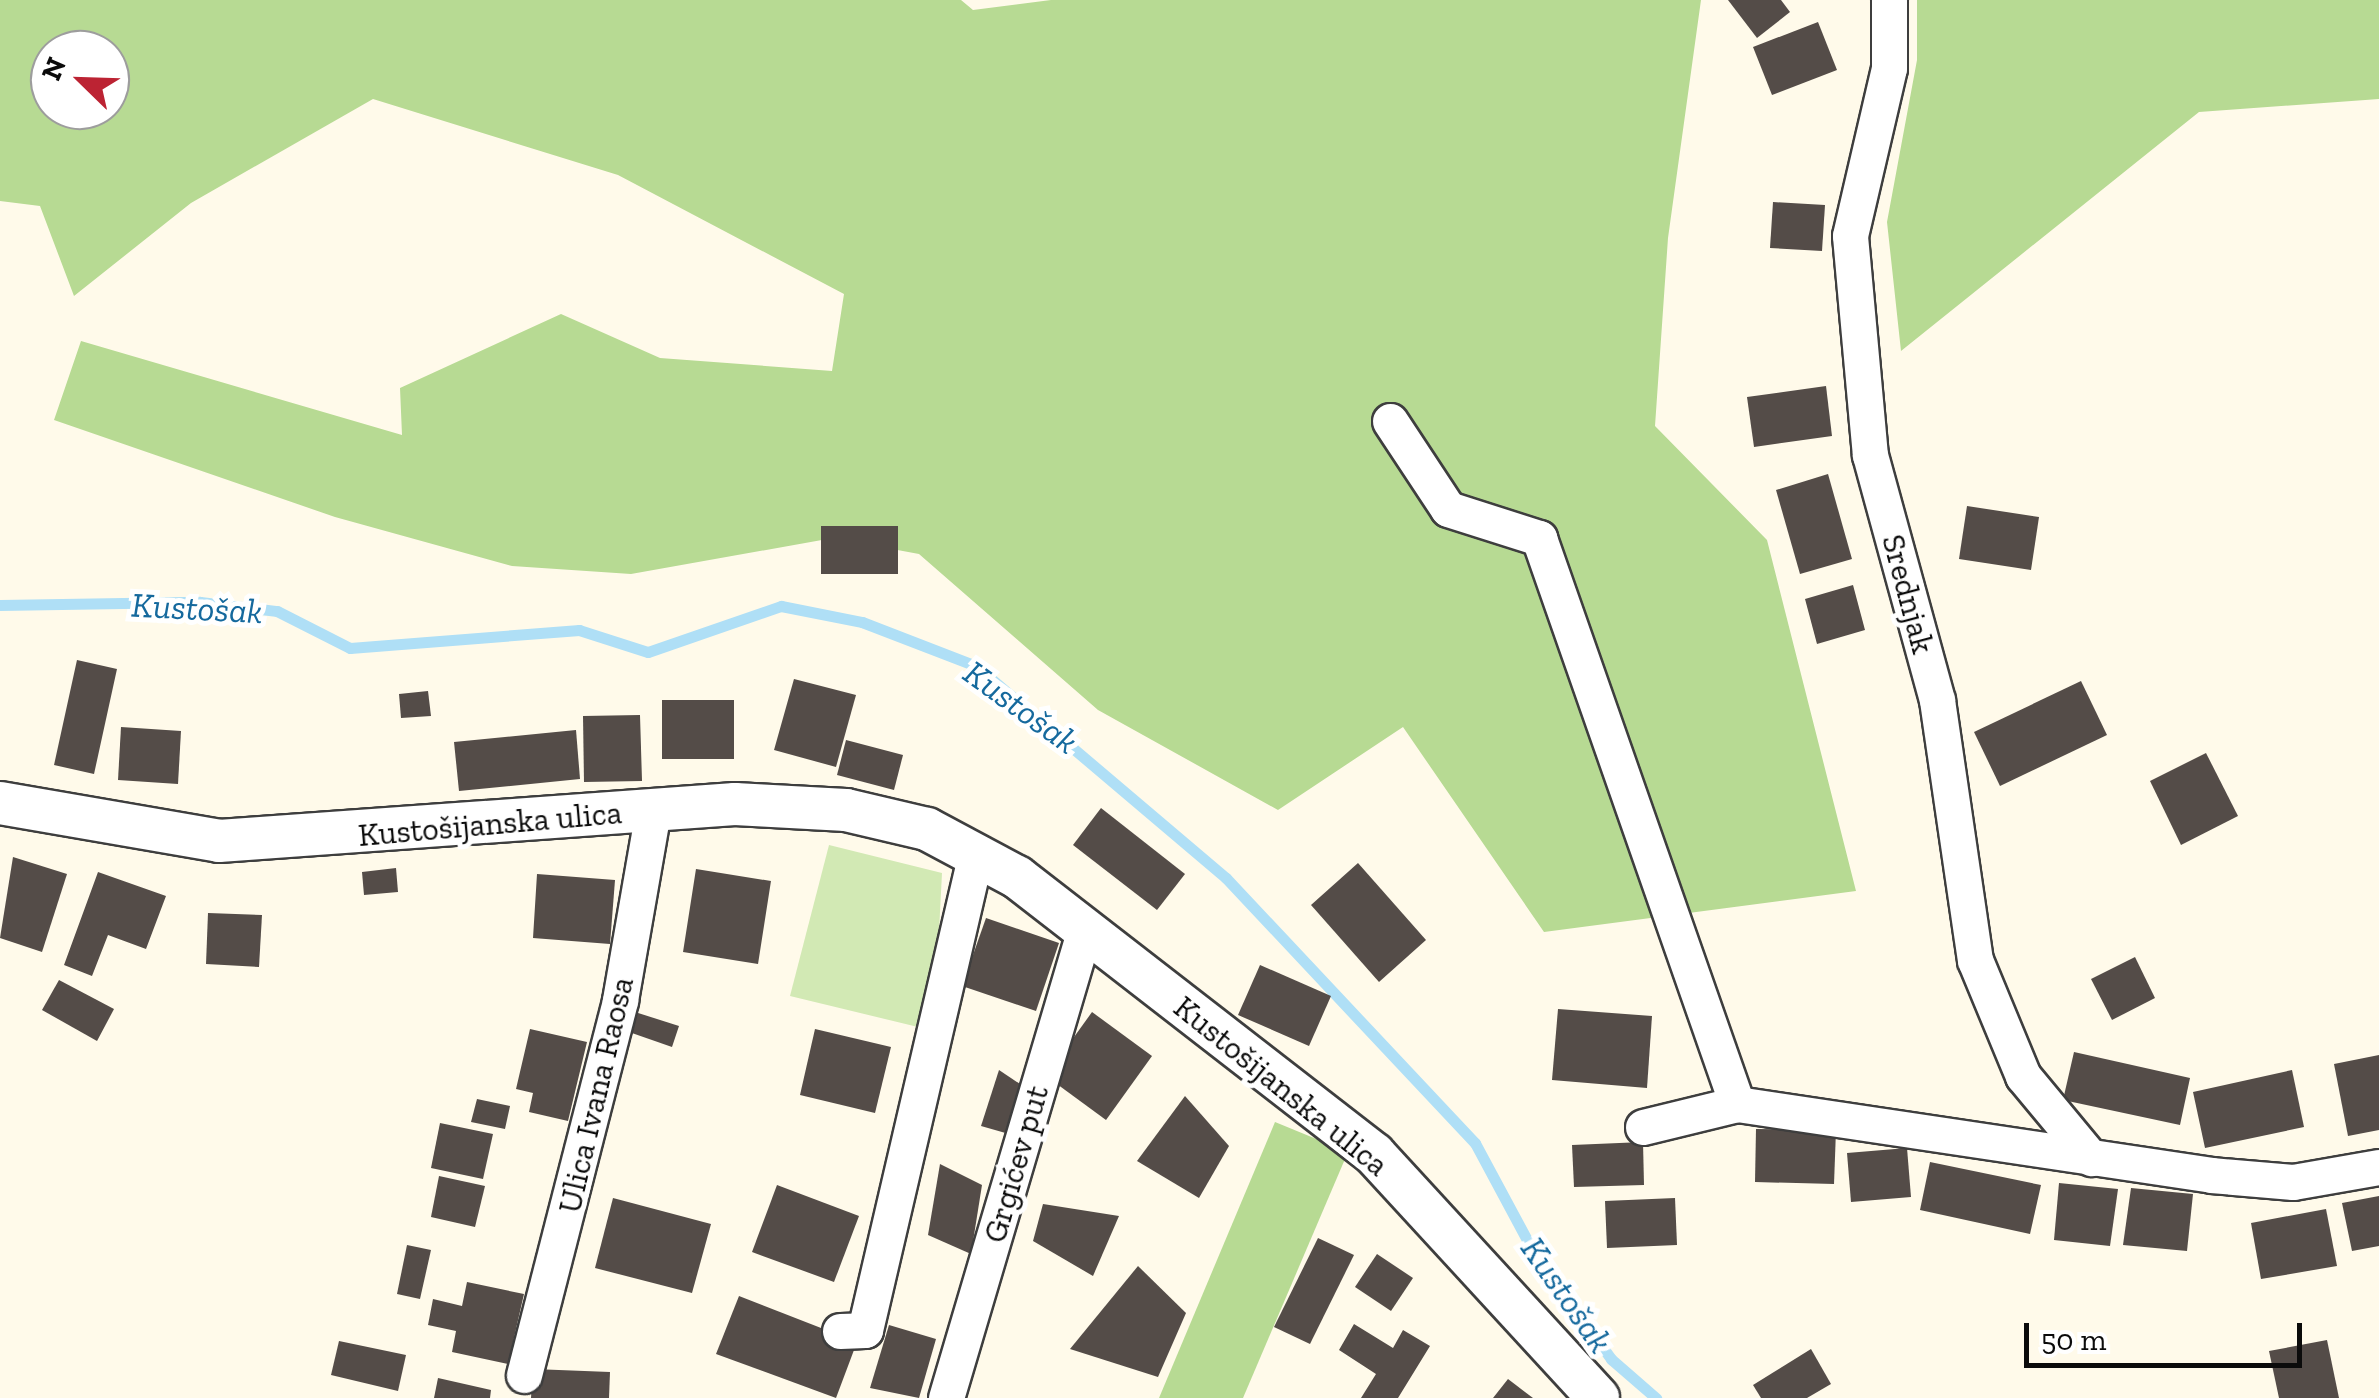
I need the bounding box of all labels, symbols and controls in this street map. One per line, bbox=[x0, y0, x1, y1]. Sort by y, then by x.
north arrow bbox=[30, 30, 130, 130]
text: N bbox=[34, 53, 73, 85]
street label: Srednjak bbox=[1874, 530, 1942, 658]
water label: Kustošak bbox=[130, 584, 264, 632]
water label: Kustošak bbox=[956, 651, 1086, 763]
street label: Kustošijanska ulica bbox=[357, 793, 623, 855]
street label: Ulica Ivana Raosa bbox=[550, 973, 642, 1217]
street label: Kustošijanska ulica bbox=[1166, 988, 1396, 1184]
street label: Grgićev put bbox=[975, 1081, 1057, 1247]
water label: Kustošak bbox=[1512, 1229, 1622, 1361]
scale bar bbox=[2029, 1303, 2306, 1365]
text: 50 m bbox=[2041, 1322, 2106, 1358]

